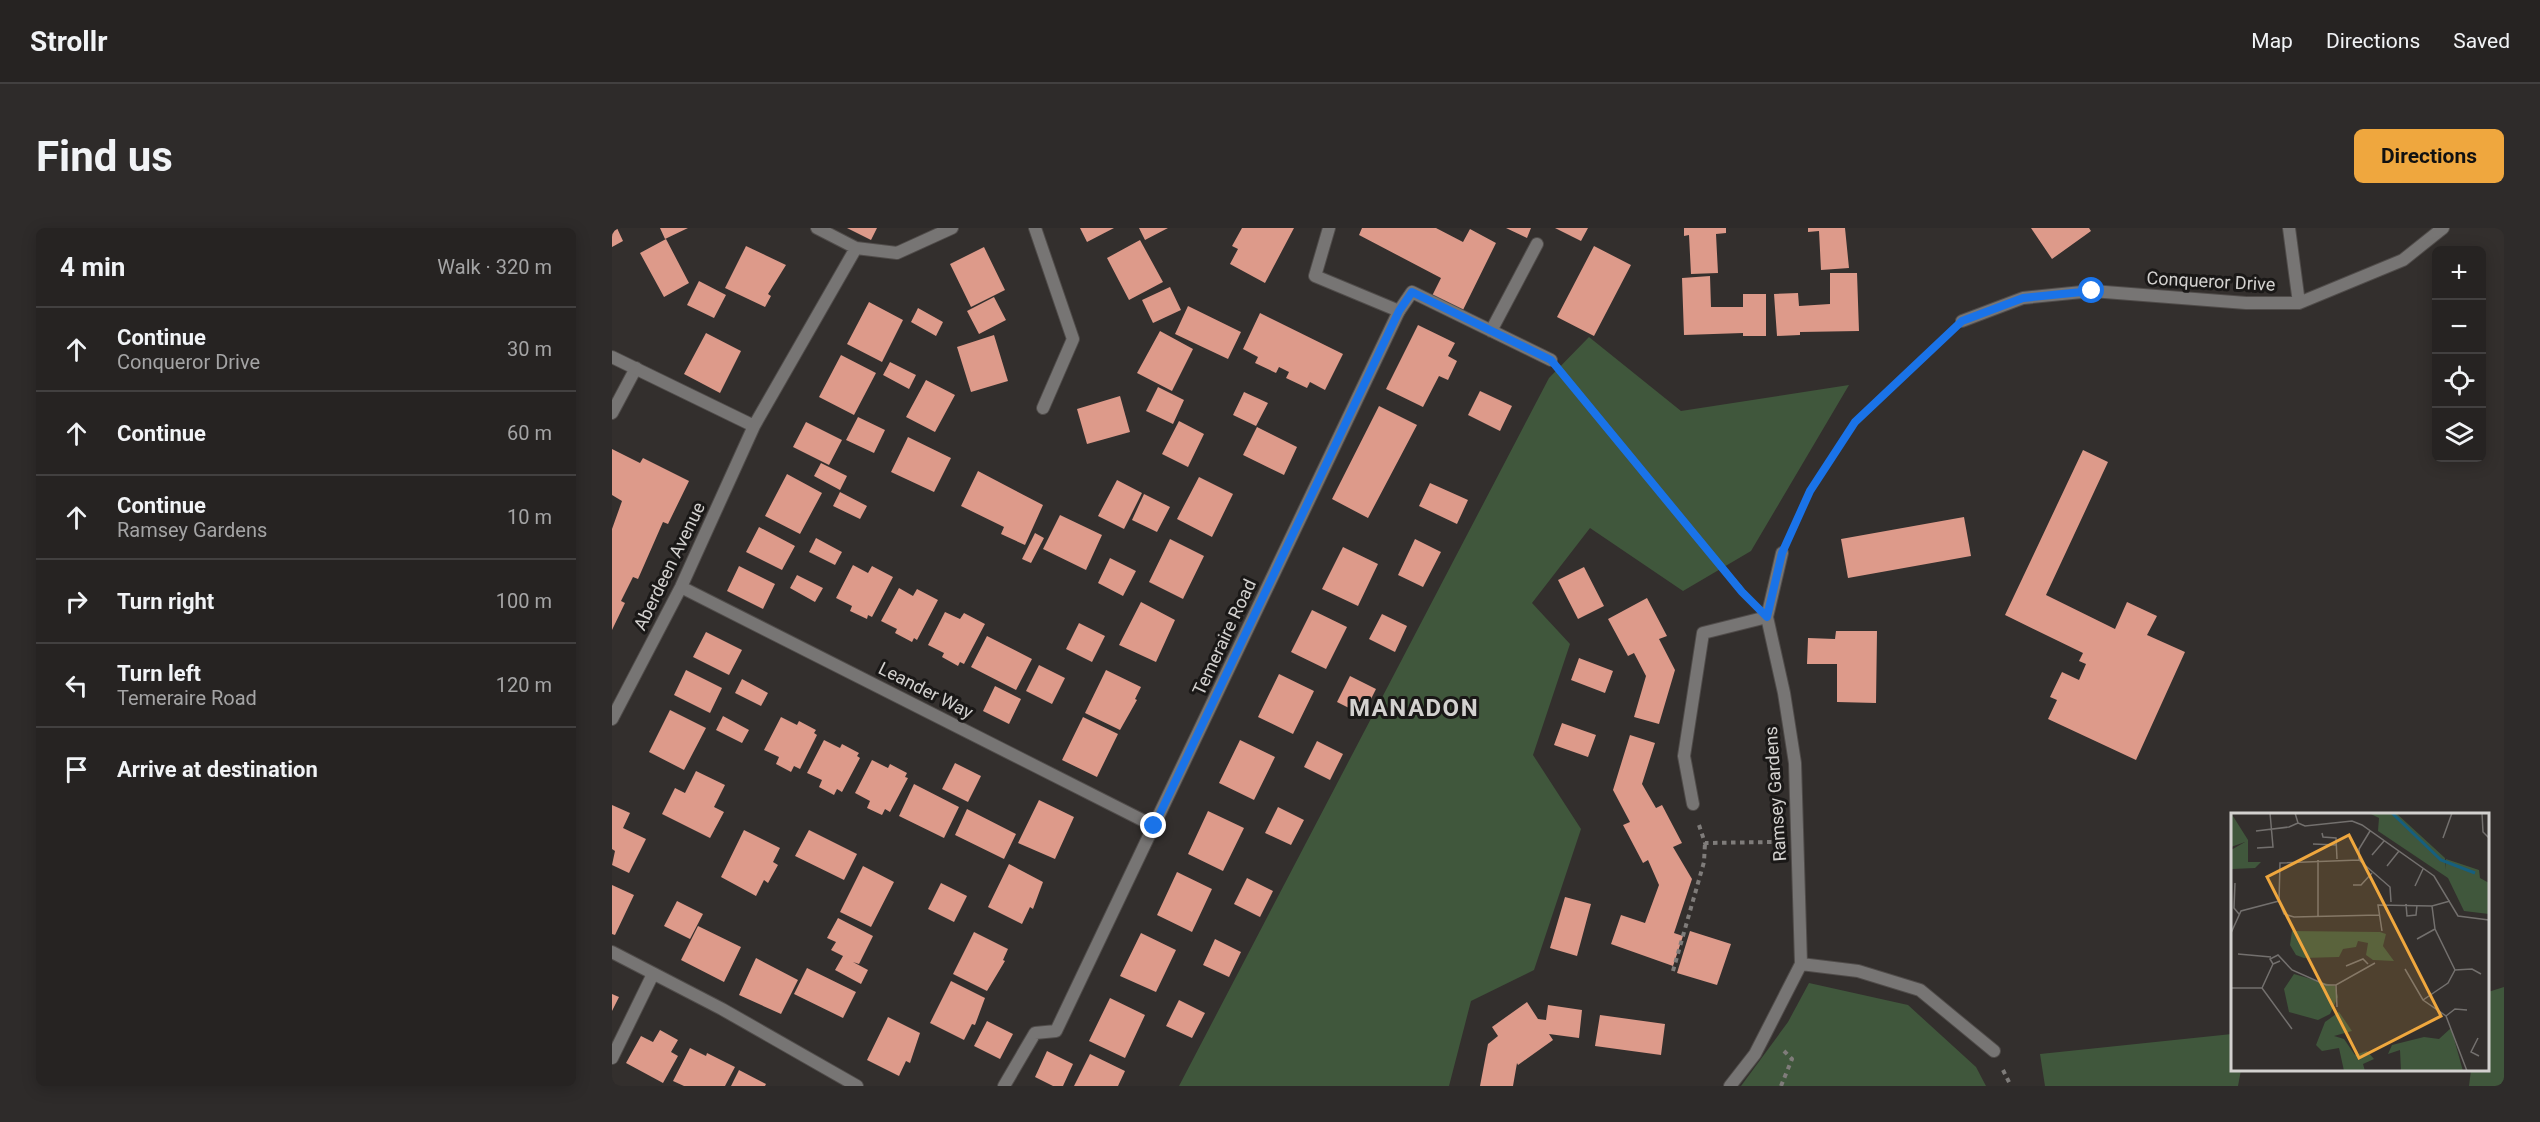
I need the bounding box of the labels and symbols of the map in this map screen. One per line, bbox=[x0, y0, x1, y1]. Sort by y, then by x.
street label: Conqueror Drive bbox=[2146, 267, 2276, 295]
route start bbox=[2078, 277, 2104, 303]
street label: Aberdeen Avenue bbox=[629, 499, 709, 633]
street label: Temeraire Road bbox=[1188, 576, 1260, 698]
street label: Leander Way bbox=[875, 657, 977, 723]
district label: MANADON bbox=[1349, 694, 1479, 722]
street label: Ramsey Gardens bbox=[1760, 726, 1790, 862]
route end bbox=[1140, 812, 1166, 838]
inset map bbox=[2231, 813, 2489, 1071]

